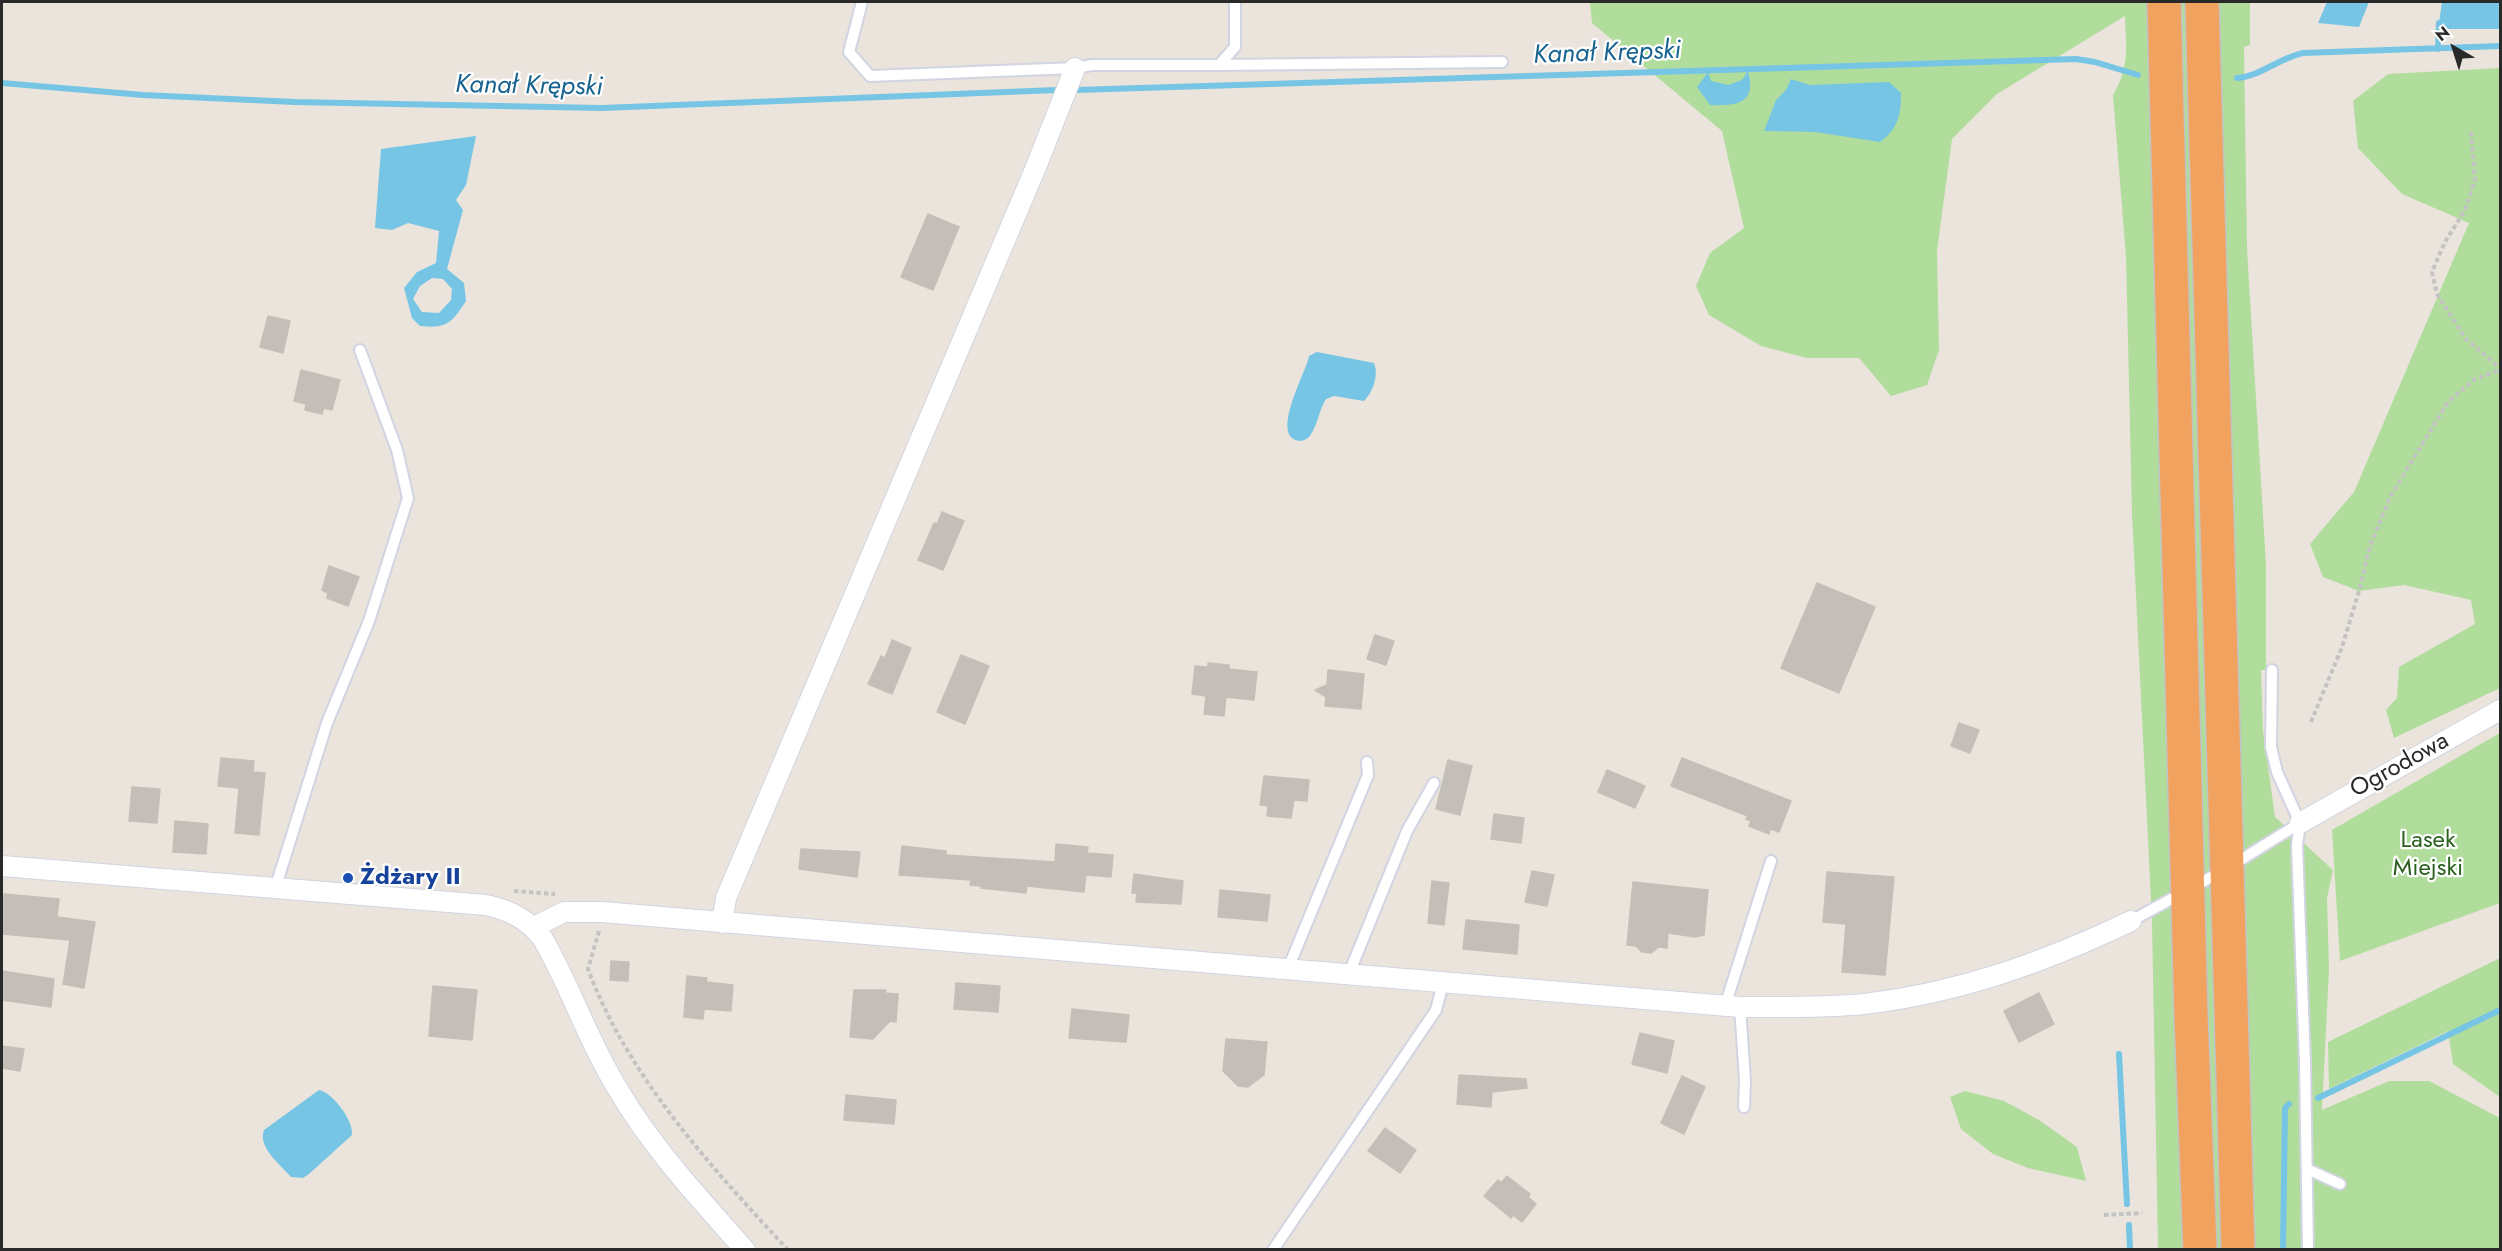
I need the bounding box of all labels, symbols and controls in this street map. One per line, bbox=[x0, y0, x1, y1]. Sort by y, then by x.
north arrow bbox=[2424, 18, 2484, 78]
text: N bbox=[2430, 21, 2455, 47]
water label: Kanał Krępski bbox=[1533, 36, 1681, 72]
water label: Kanał Krępski bbox=[455, 70, 603, 104]
street label: Ogrodowa bbox=[2346, 727, 2454, 805]
park label: Lasek Miejski bbox=[2393, 827, 2463, 883]
place label: Żdżary II bbox=[360, 864, 461, 892]
marker: Żdżary II bbox=[341, 871, 355, 885]

